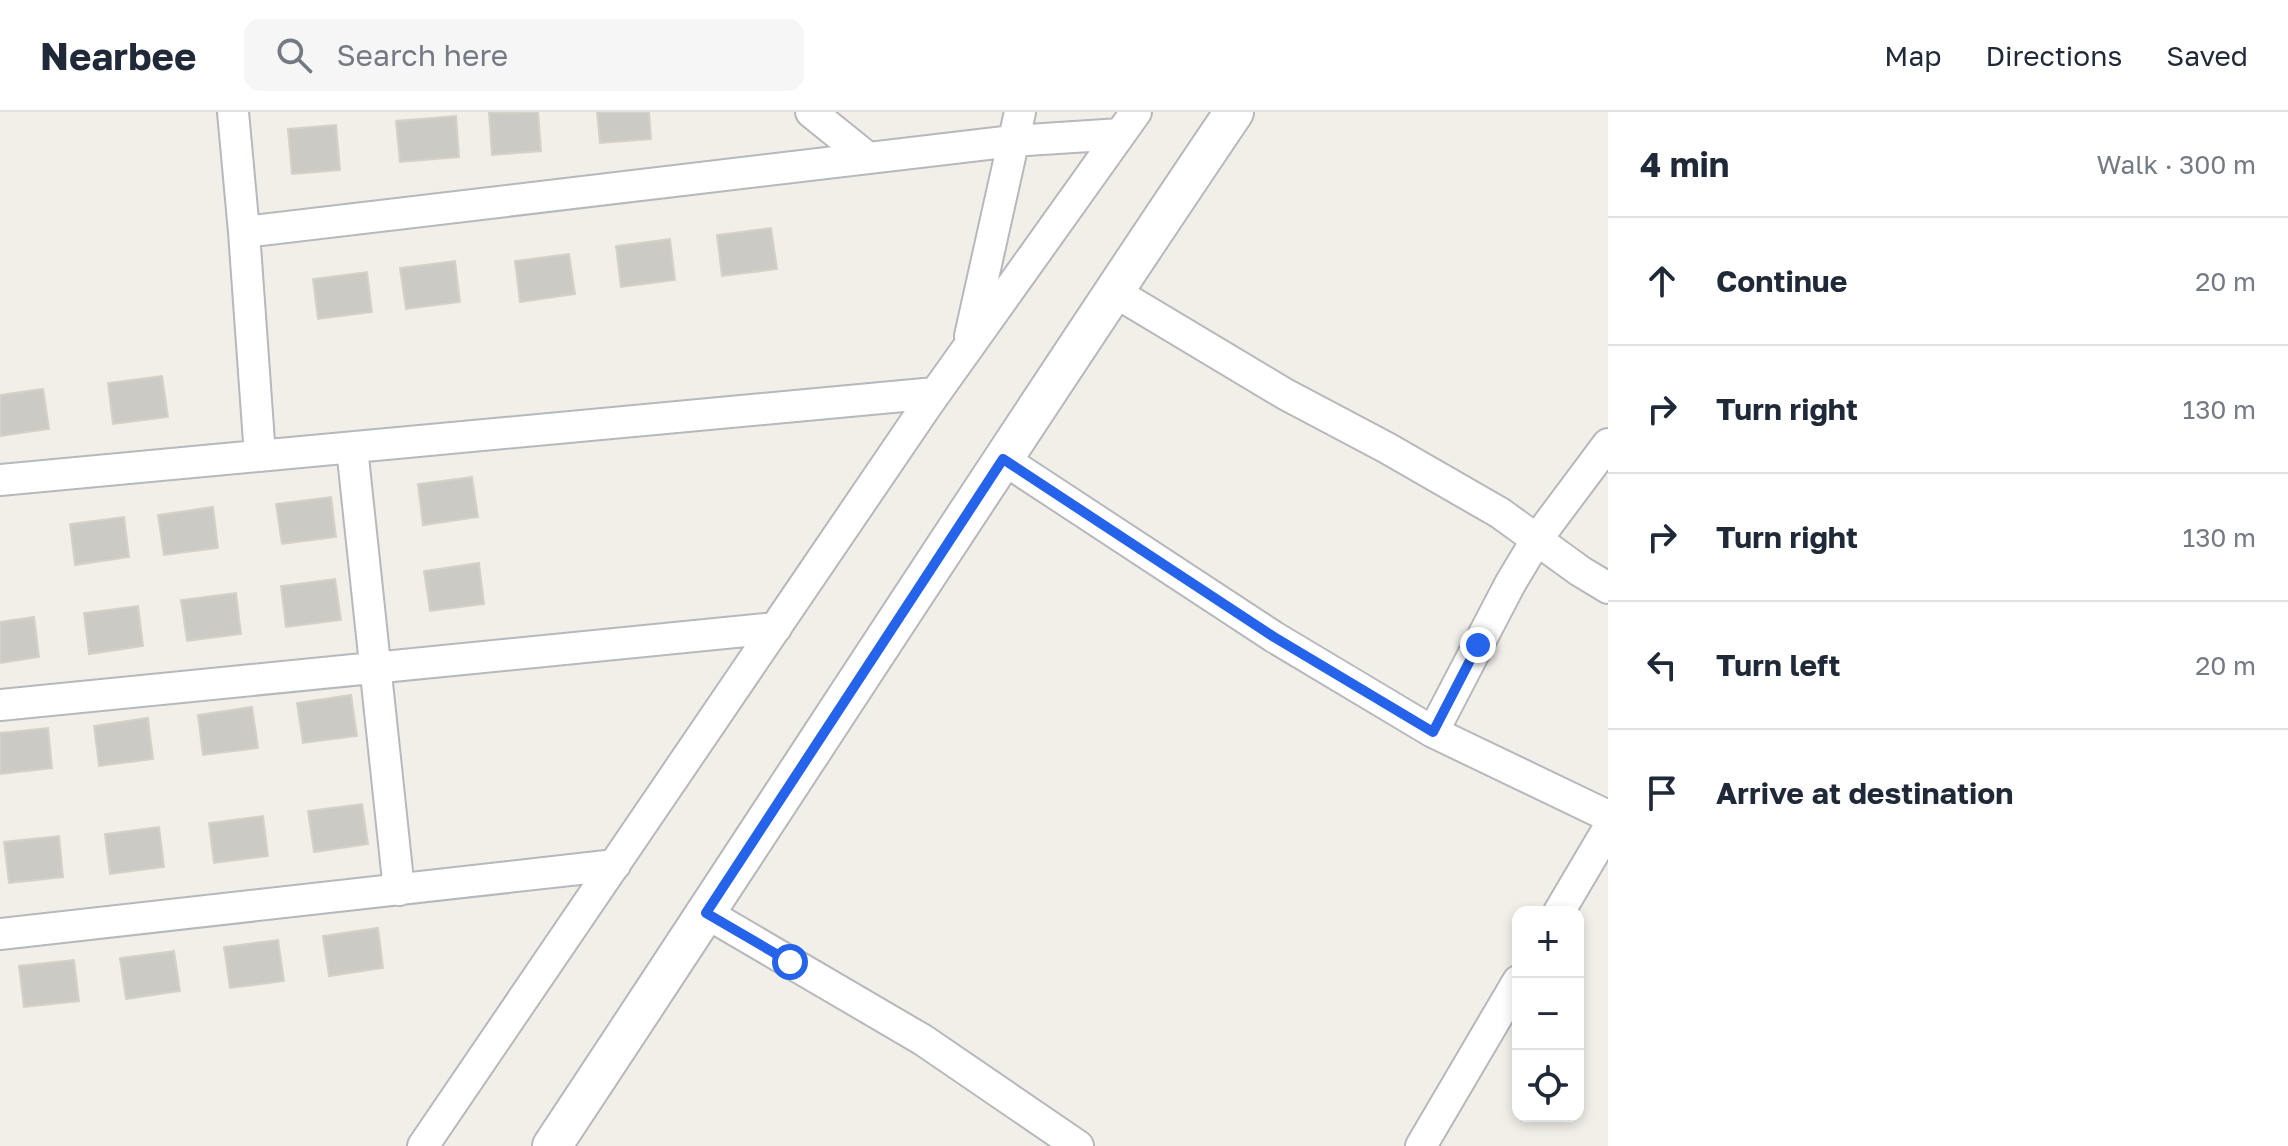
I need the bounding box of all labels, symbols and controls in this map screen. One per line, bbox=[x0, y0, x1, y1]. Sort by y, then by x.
search box bbox=[244, 19, 804, 91]
text: Nearbee bbox=[40, 33, 196, 78]
icon: search bbox=[272, 33, 316, 77]
text: Search here bbox=[336, 37, 508, 73]
text: Map bbox=[1884, 39, 1941, 72]
text: Directions bbox=[1985, 39, 2122, 72]
text: Saved bbox=[2166, 39, 2248, 72]
text: 4 min bbox=[1640, 144, 1729, 184]
text: Walk · 300 m bbox=[2097, 149, 2256, 180]
icon: ahead bbox=[1640, 259, 1684, 303]
text: Continue bbox=[1716, 263, 1847, 299]
text: 20 m bbox=[2195, 266, 2256, 297]
icon: right bbox=[1640, 387, 1684, 431]
text: Turn right bbox=[1716, 391, 1858, 427]
text: 130 m bbox=[2183, 394, 2256, 425]
icon: right bbox=[1640, 515, 1684, 559]
text: Turn right bbox=[1716, 519, 1858, 555]
text: 130 m bbox=[2183, 522, 2256, 553]
route end bbox=[1460, 627, 1496, 663]
icon: left bbox=[1640, 643, 1684, 687]
text: Turn left bbox=[1716, 647, 1841, 683]
text: 20 m bbox=[2195, 650, 2256, 681]
icon: arrive bbox=[1640, 771, 1684, 815]
text: Arrive at destination bbox=[1716, 775, 2013, 811]
map controls bbox=[1512, 906, 1584, 1122]
button: + bbox=[1512, 906, 1584, 978]
route start bbox=[772, 944, 808, 980]
button: − bbox=[1512, 978, 1584, 1050]
button: locate bbox=[1512, 1050, 1584, 1122]

